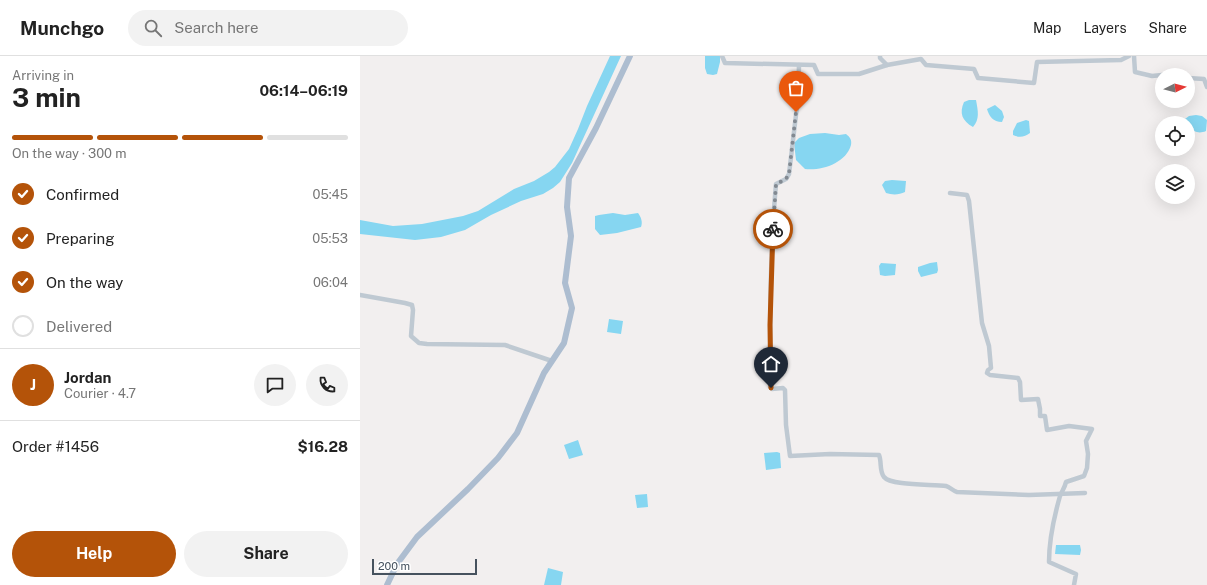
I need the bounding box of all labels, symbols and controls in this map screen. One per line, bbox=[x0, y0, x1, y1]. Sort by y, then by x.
search box bbox=[128, 10, 408, 46]
text: Munchgo bbox=[20, 17, 104, 39]
icon: search bbox=[142, 17, 164, 39]
text: Search here bbox=[174, 19, 259, 36]
text: Map bbox=[1033, 20, 1061, 36]
text: Layers bbox=[1083, 20, 1127, 36]
text: Share bbox=[1149, 20, 1187, 36]
text: Arriving in bbox=[12, 68, 74, 83]
north arrow bbox=[1155, 68, 1195, 108]
map controls bbox=[1155, 68, 1195, 204]
pin bbox=[779, 71, 813, 112]
icon: bag bbox=[785, 77, 807, 99]
text: 3 min bbox=[12, 82, 81, 113]
text: 06:14–06:19 bbox=[259, 82, 348, 99]
button: locate bbox=[1155, 116, 1195, 156]
text: On the way · 300 m bbox=[12, 146, 126, 161]
button: layers bbox=[1155, 164, 1195, 204]
icon: check bbox=[12, 183, 34, 205]
text: Confirmed bbox=[46, 186, 119, 203]
text: 05:45 bbox=[312, 187, 348, 202]
courier bbox=[753, 209, 793, 249]
icon: bike bbox=[762, 218, 784, 240]
icon: check bbox=[12, 227, 34, 249]
text: Preparing bbox=[46, 230, 115, 247]
text: 05:53 bbox=[312, 231, 348, 246]
icon: check bbox=[12, 271, 34, 293]
text: On the way bbox=[46, 274, 123, 291]
text: 06:04 bbox=[313, 275, 348, 290]
text: Delivered bbox=[46, 318, 112, 335]
pin bbox=[754, 347, 788, 388]
icon: home bbox=[760, 353, 782, 375]
button: chat bbox=[254, 364, 296, 406]
button: phone bbox=[306, 364, 348, 406]
text: Jordan bbox=[64, 369, 111, 386]
text: J bbox=[30, 376, 36, 393]
text: Courier · 4.7 bbox=[64, 386, 136, 401]
text: Order #1456 bbox=[12, 438, 99, 455]
text: $16.28 bbox=[298, 438, 348, 455]
button: Help bbox=[12, 531, 176, 577]
button: Share bbox=[184, 531, 348, 577]
scale bar bbox=[372, 557, 477, 576]
text: 200 m bbox=[378, 560, 410, 572]

